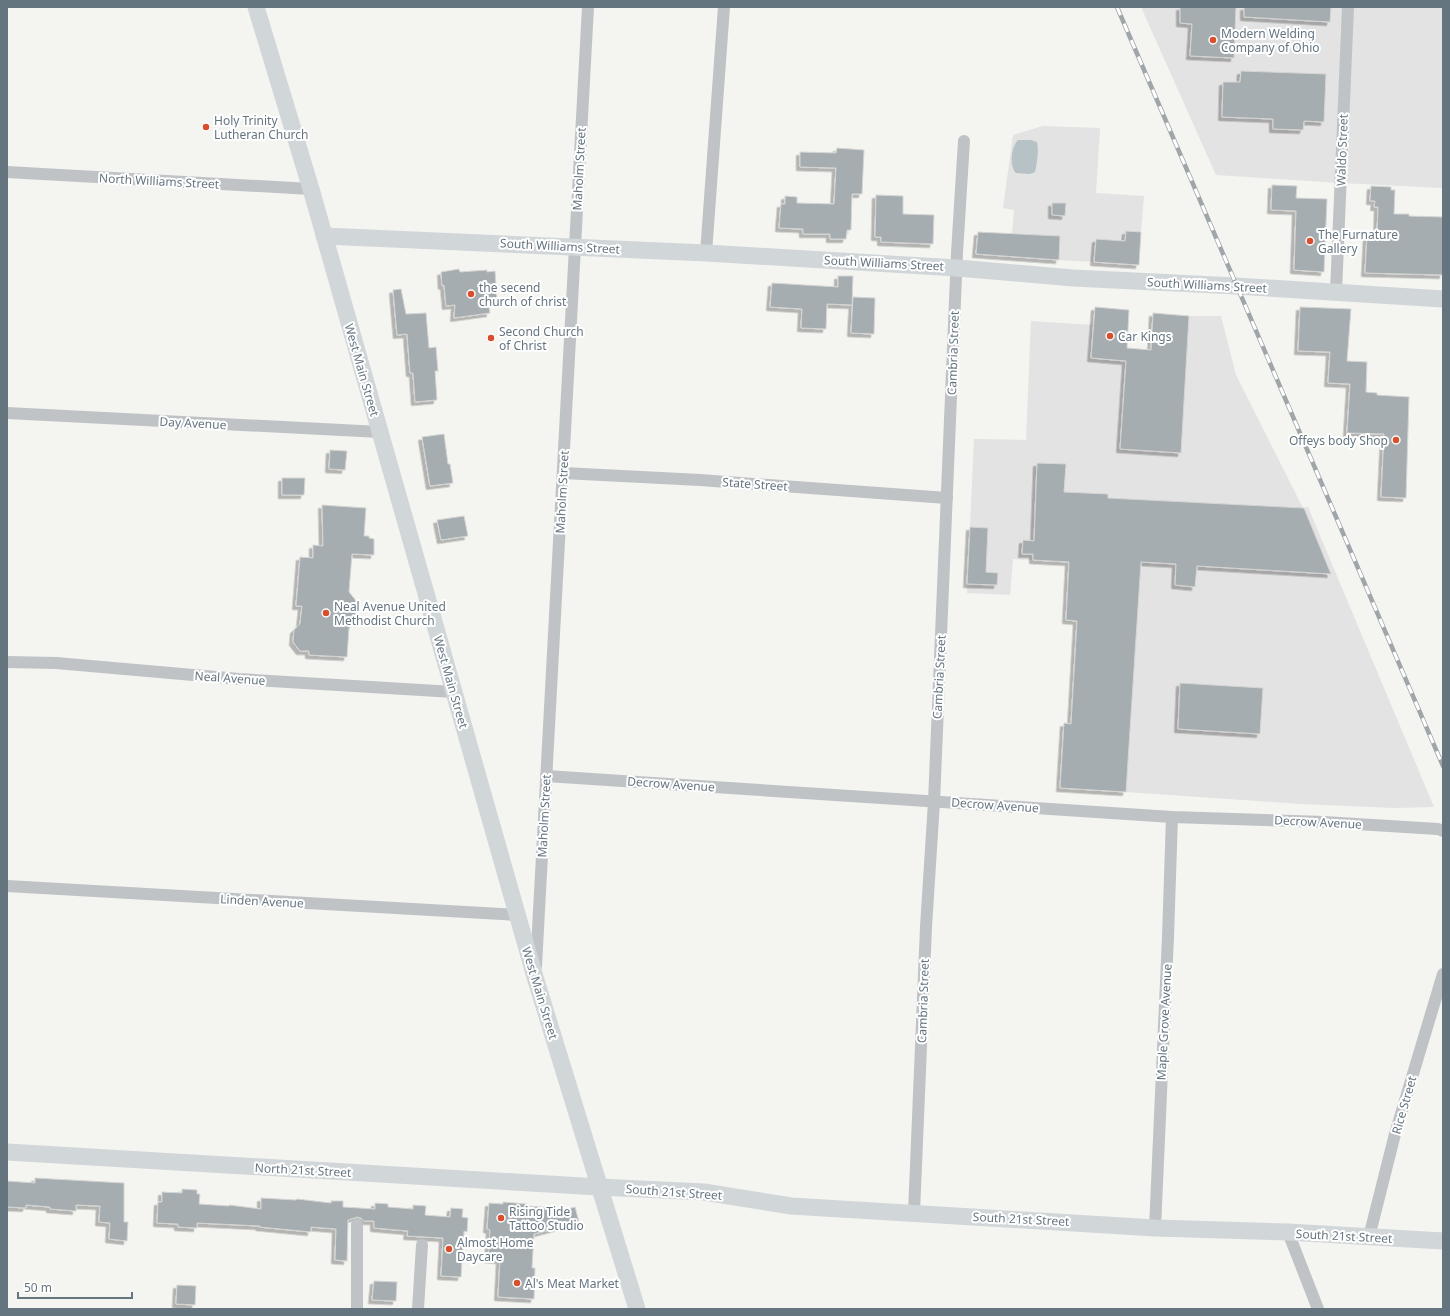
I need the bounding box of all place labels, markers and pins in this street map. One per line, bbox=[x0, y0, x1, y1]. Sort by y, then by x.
place label: Modern Welding Company of Ohio bbox=[1221, 25, 1320, 56]
marker: Modern Welding Company of Ohio bbox=[1208, 35, 1218, 45]
place label: Holy Trinity Lutheran Church bbox=[214, 112, 309, 143]
marker: Holy Trinity Lutheran Church bbox=[201, 122, 211, 132]
place label: The Furnature Gallery bbox=[1318, 226, 1398, 257]
marker: The Furnature Gallery bbox=[1305, 236, 1315, 246]
place label: the secend church of christ bbox=[479, 279, 567, 310]
marker: the secend church of christ bbox=[466, 289, 476, 299]
place label: Second Church of Christ bbox=[499, 323, 584, 354]
place label: Car Kings bbox=[1118, 328, 1172, 345]
marker: Car Kings bbox=[1105, 331, 1115, 341]
marker: Second Church of Christ bbox=[486, 333, 496, 343]
place label: Offeys body Shop bbox=[1289, 432, 1388, 449]
marker: Offeys body Shop bbox=[1391, 435, 1401, 445]
place label: Neal Avenue United Methodist Church bbox=[334, 598, 446, 629]
marker: Neal Avenue United Methodist Church bbox=[321, 608, 331, 618]
place label: Rising Tide Tattoo Studio bbox=[509, 1203, 584, 1234]
marker: Rising Tide Tattoo Studio bbox=[496, 1213, 506, 1223]
place label: Almost Home Daycare bbox=[457, 1234, 534, 1265]
marker: Almost Home Daycare bbox=[444, 1244, 454, 1254]
place label: Al's Meat Market bbox=[525, 1275, 620, 1292]
marker: Al's Meat Market bbox=[512, 1278, 522, 1288]

